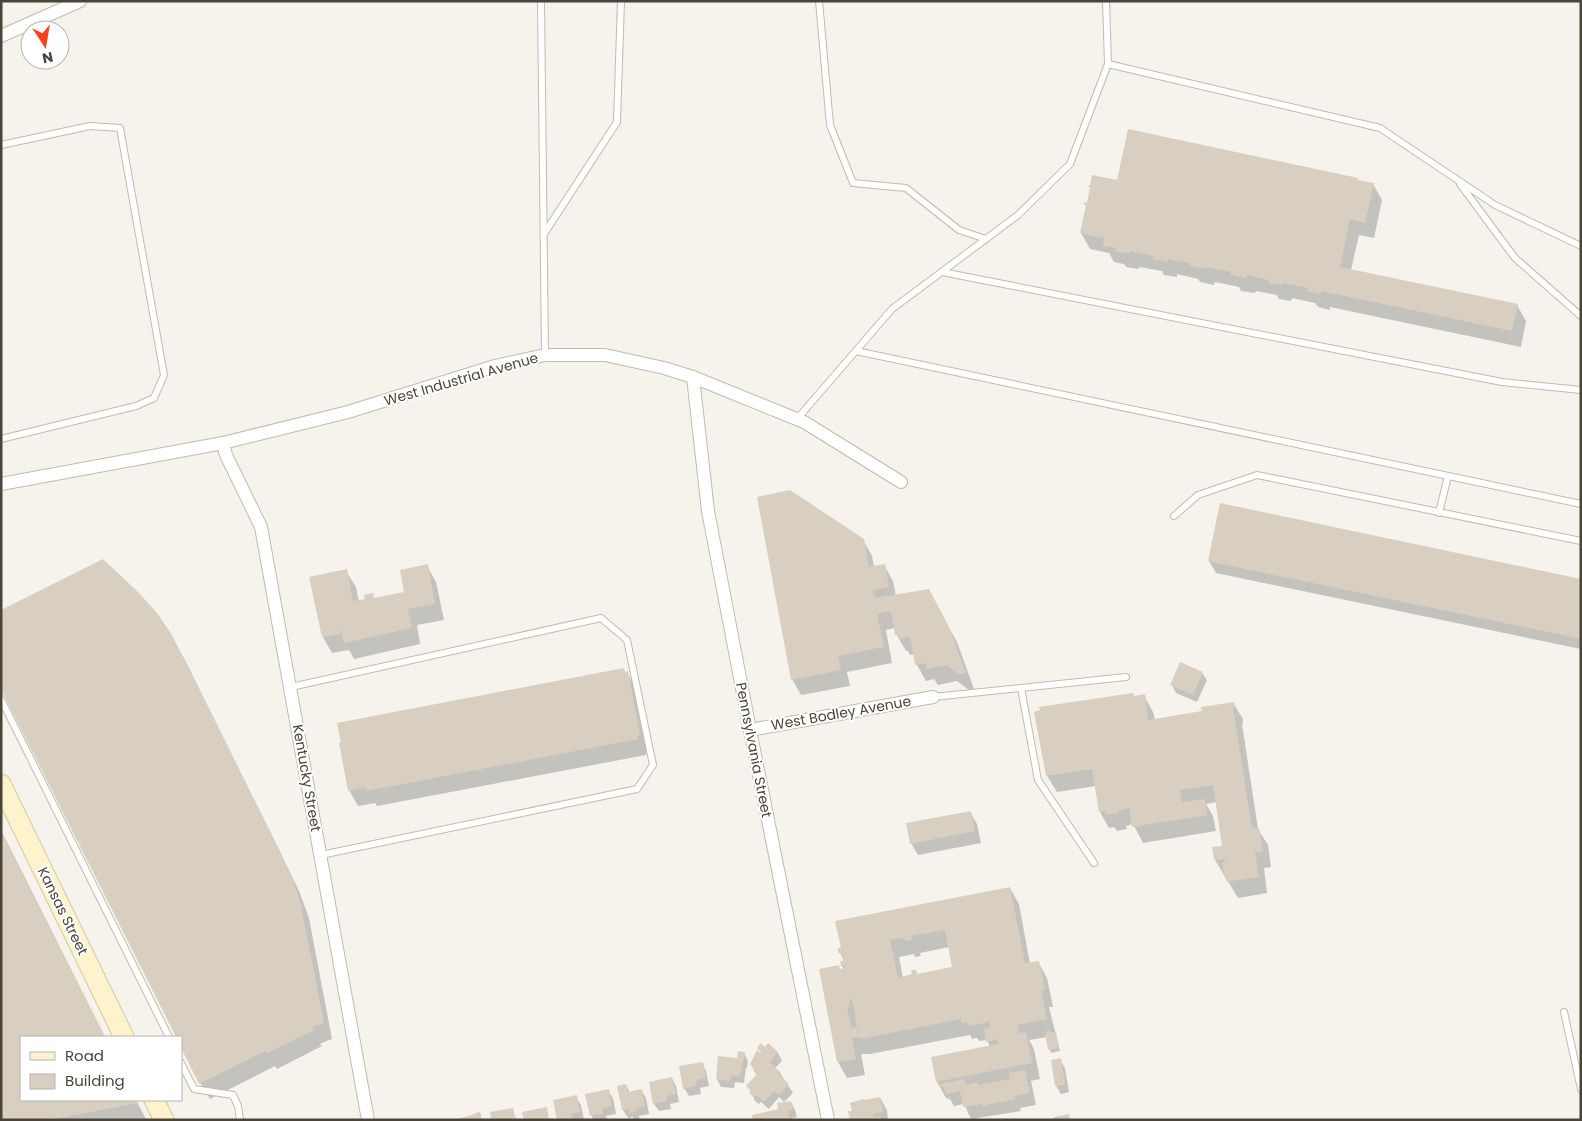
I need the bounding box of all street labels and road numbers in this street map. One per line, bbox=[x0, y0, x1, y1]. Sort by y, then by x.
street label: West Industrial Avenue bbox=[382, 347, 541, 411]
street label: Pennsylvania Street bbox=[731, 681, 777, 819]
street label: West Bodley Avenue bbox=[769, 691, 913, 735]
street label: Kentucky Street bbox=[288, 723, 326, 833]
street label: Kansas Street bbox=[33, 864, 93, 958]

